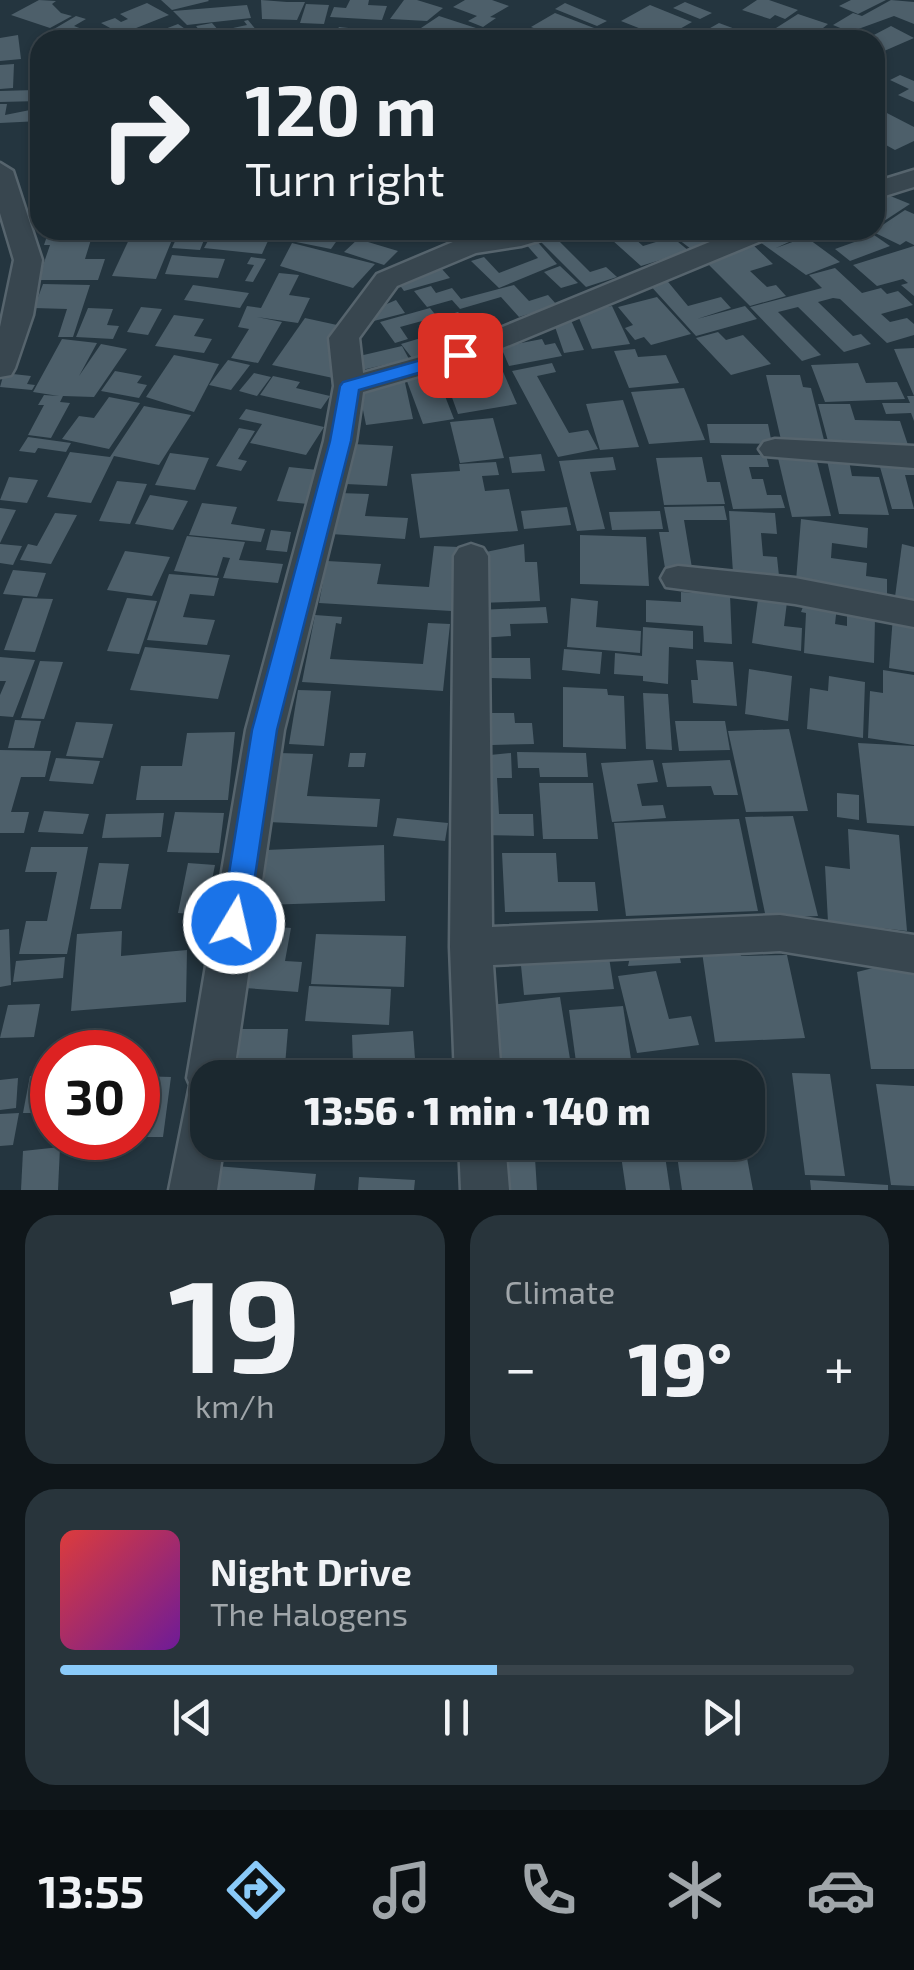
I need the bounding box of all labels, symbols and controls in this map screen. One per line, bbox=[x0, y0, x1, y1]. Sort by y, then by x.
text: 120 m bbox=[245, 66, 437, 150]
icon: right bbox=[80, 70, 210, 200]
text: Turn right bbox=[245, 151, 445, 205]
pin bbox=[418, 313, 503, 398]
icon: arrive bbox=[433, 328, 488, 383]
position arrow bbox=[182, 871, 286, 975]
speed limit sign: 30 bbox=[30, 1030, 160, 1160]
text: 13:56 · 1 min · 140 m bbox=[304, 1087, 651, 1133]
text: 19 bbox=[168, 1243, 301, 1399]
text: Climate bbox=[505, 1272, 615, 1310]
text: 19° bbox=[628, 1321, 732, 1411]
text: − bbox=[505, 1333, 537, 1399]
text: + bbox=[824, 1333, 854, 1399]
text: km/h bbox=[195, 1386, 274, 1424]
text: Night Drive bbox=[210, 1548, 412, 1594]
text: The Halogens bbox=[210, 1594, 408, 1632]
icon: previous bbox=[165, 1690, 220, 1745]
icon: pause bbox=[429, 1690, 484, 1745]
icon: next bbox=[694, 1690, 749, 1745]
icon: directions bbox=[221, 1855, 291, 1925]
icon: music bbox=[367, 1855, 437, 1925]
icon: phone bbox=[513, 1855, 583, 1925]
icon: climate bbox=[660, 1855, 730, 1925]
icon: car bbox=[806, 1855, 876, 1925]
text: 13:55 bbox=[38, 1863, 144, 1917]

